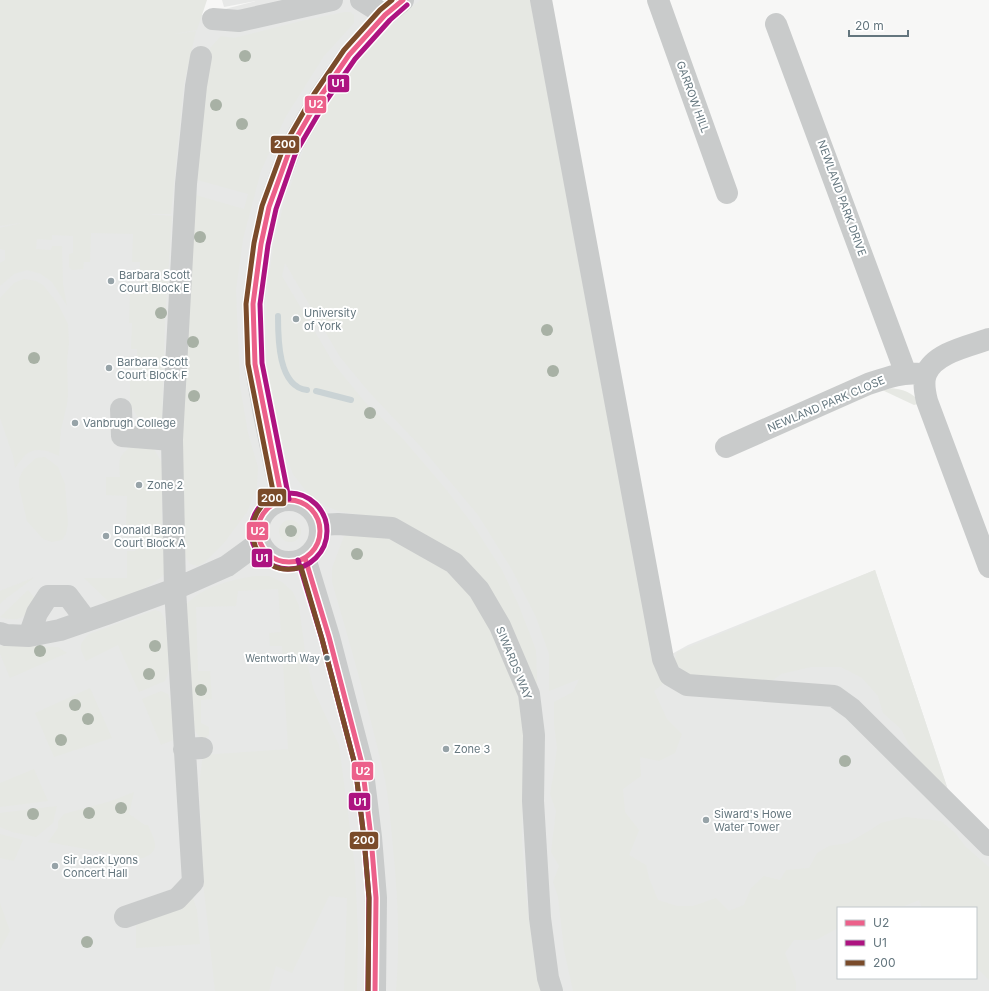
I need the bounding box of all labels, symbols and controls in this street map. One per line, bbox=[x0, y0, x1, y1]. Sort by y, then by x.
scale bar bbox=[849, 12, 908, 38]
text: 20 m bbox=[855, 18, 884, 33]
street label: GARROW HILL bbox=[673, 59, 713, 135]
line badge: U1 bbox=[327, 74, 350, 93]
text: U1 bbox=[332, 76, 345, 90]
line badge: U2 bbox=[304, 95, 327, 114]
text: U2 bbox=[309, 97, 324, 111]
line badge: 200 bbox=[270, 135, 300, 154]
text: 200 bbox=[274, 137, 296, 151]
street label: NEWLAND PARK DRIVE bbox=[814, 138, 870, 258]
place label: Barbara Scott Court Block E bbox=[119, 268, 190, 295]
marker: Barbara Scott Court Block E bbox=[106, 276, 116, 286]
place label: University of York bbox=[304, 306, 356, 333]
marker: University of York bbox=[291, 314, 301, 324]
place label: Barbara Scott Court Block F bbox=[117, 355, 188, 382]
marker: Barbara Scott Court Block F bbox=[104, 363, 114, 373]
street label: NEWLAND PARK CLOSE bbox=[765, 373, 887, 435]
place label: Vanbrugh College bbox=[83, 416, 176, 430]
marker: Vanbrugh College bbox=[70, 418, 80, 428]
place label: Zone 2 bbox=[147, 478, 183, 492]
marker: Zone 2 bbox=[134, 480, 144, 490]
line badge: 200 bbox=[257, 488, 287, 507]
text: 200 bbox=[261, 491, 283, 505]
line badge: U2 bbox=[246, 521, 269, 541]
place label: Donald Baron Court Block A bbox=[114, 523, 186, 550]
text: U2 bbox=[251, 524, 266, 538]
marker: Donald Baron Court Block A bbox=[101, 531, 111, 541]
line badge: U1 bbox=[251, 548, 273, 568]
text: U1 bbox=[256, 551, 269, 565]
street label: SIWARDS WAY bbox=[493, 624, 535, 702]
place label: Wentworth Way bbox=[245, 652, 320, 664]
marker: Wentworth Way bbox=[322, 653, 332, 663]
place label: Zone 3 bbox=[454, 742, 491, 756]
marker: Zone 3 bbox=[441, 744, 451, 754]
line badge: U2 bbox=[351, 761, 374, 781]
text: U2 bbox=[356, 764, 371, 778]
line badge: U1 bbox=[348, 792, 371, 811]
text: U1 bbox=[354, 795, 367, 809]
place label: Siward's Howe Water Tower bbox=[714, 807, 792, 834]
marker: Siward's Howe Water Tower bbox=[701, 815, 711, 825]
line badge: 200 bbox=[349, 831, 379, 850]
text: 200 bbox=[353, 833, 375, 847]
place label: Sir Jack Lyons Concert Hall bbox=[63, 853, 138, 880]
marker: Sir Jack Lyons Concert Hall bbox=[50, 861, 60, 871]
legend bbox=[837, 907, 977, 979]
text: U2 bbox=[873, 915, 889, 930]
text: U1 bbox=[873, 935, 887, 950]
text: 200 bbox=[873, 955, 895, 970]

